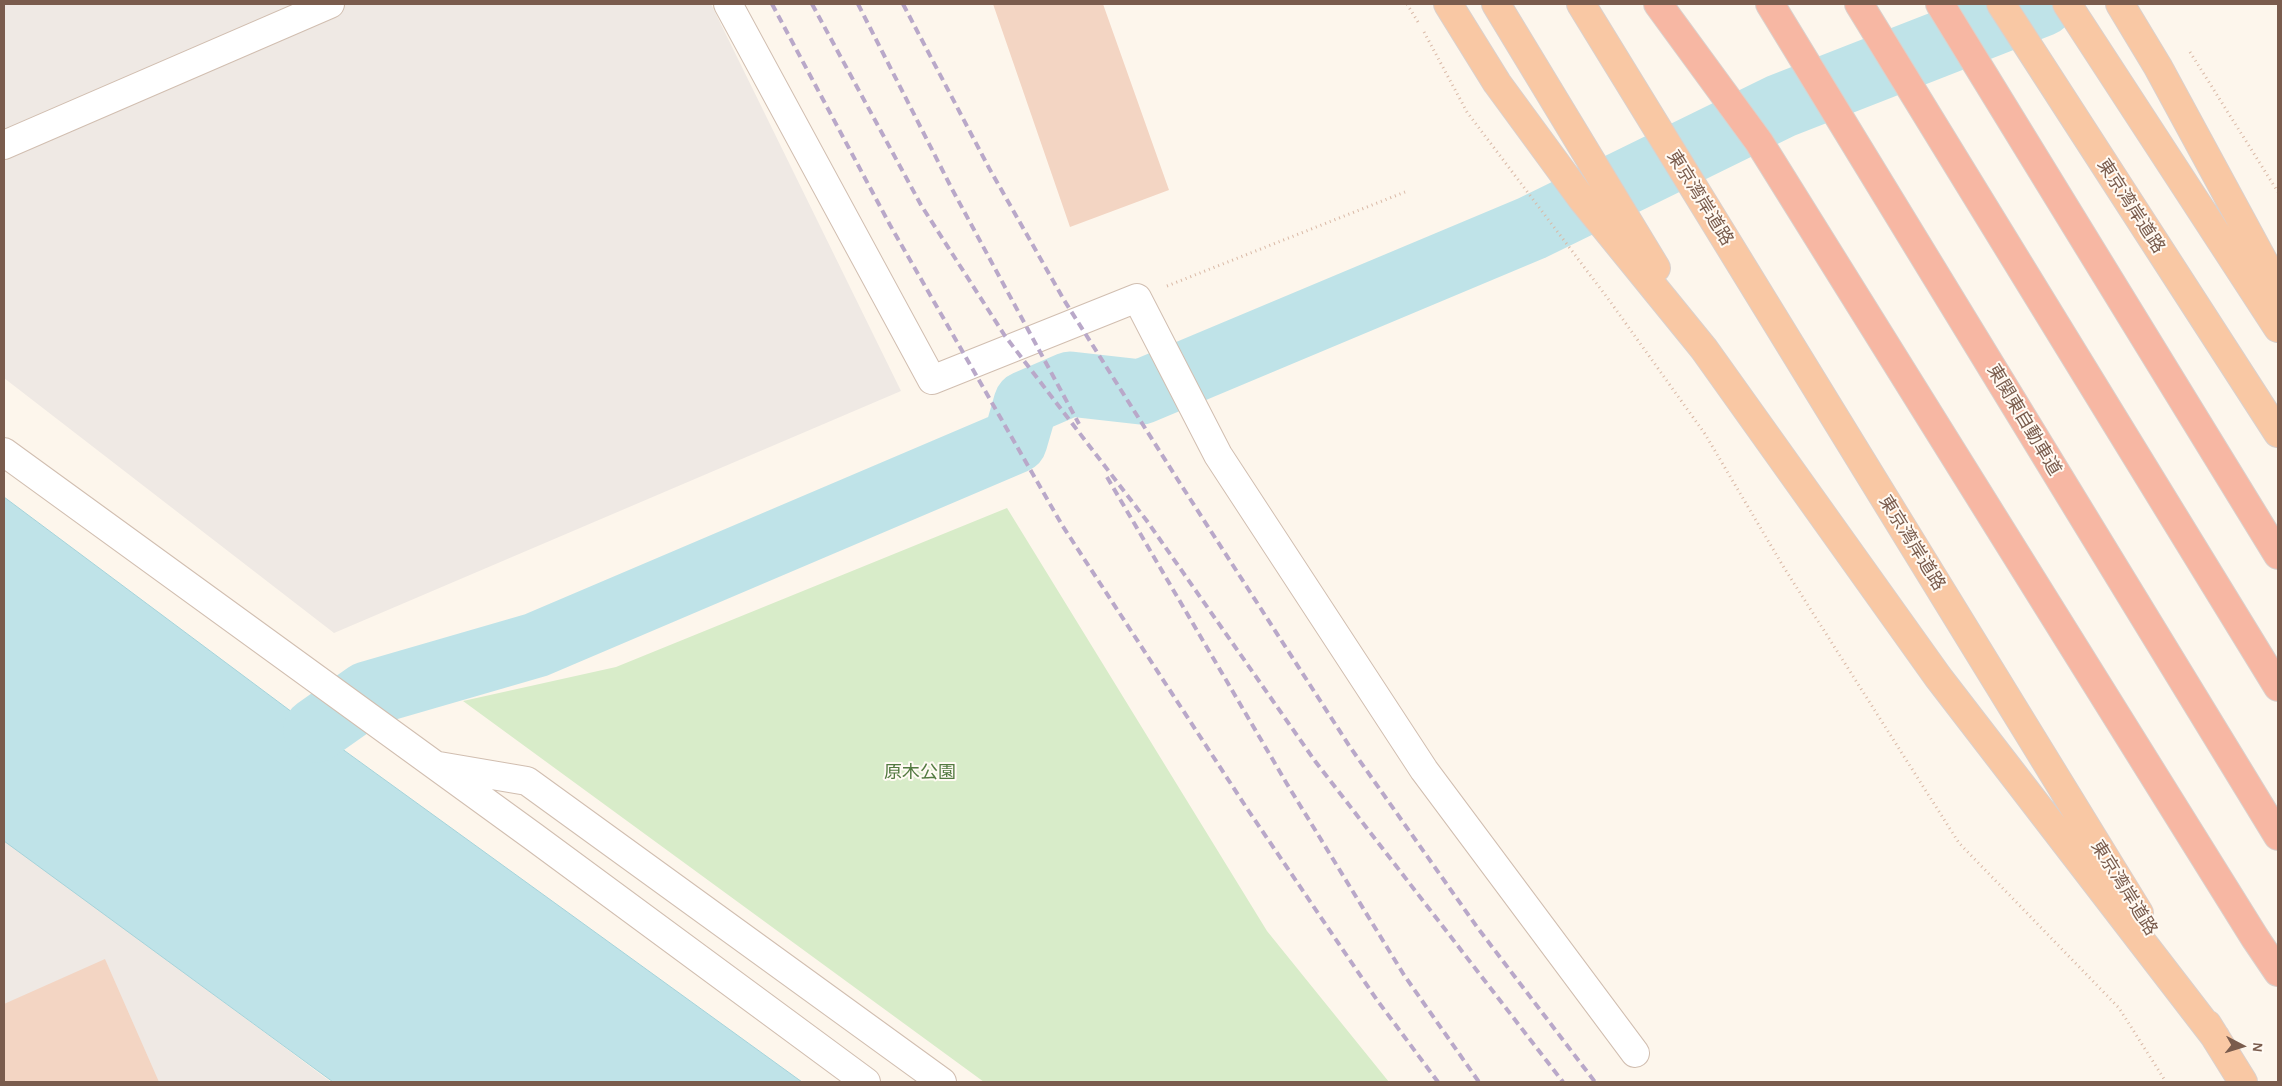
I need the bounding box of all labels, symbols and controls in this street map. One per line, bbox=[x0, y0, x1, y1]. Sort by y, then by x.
street label: 東京湾岸道路 bbox=[1662, 146, 1738, 250]
street label: 東京湾岸道路 bbox=[2093, 155, 2169, 257]
street label: 東関東自動車道 bbox=[1982, 360, 2066, 480]
street label: 東京湾岸道路 bbox=[1874, 491, 1950, 595]
park label: 原木公園 bbox=[884, 762, 956, 784]
street label: 東京湾岸道路 bbox=[2086, 836, 2162, 940]
north arrow bbox=[2217, 1021, 2267, 1071]
text: N bbox=[2250, 1042, 2264, 1053]

